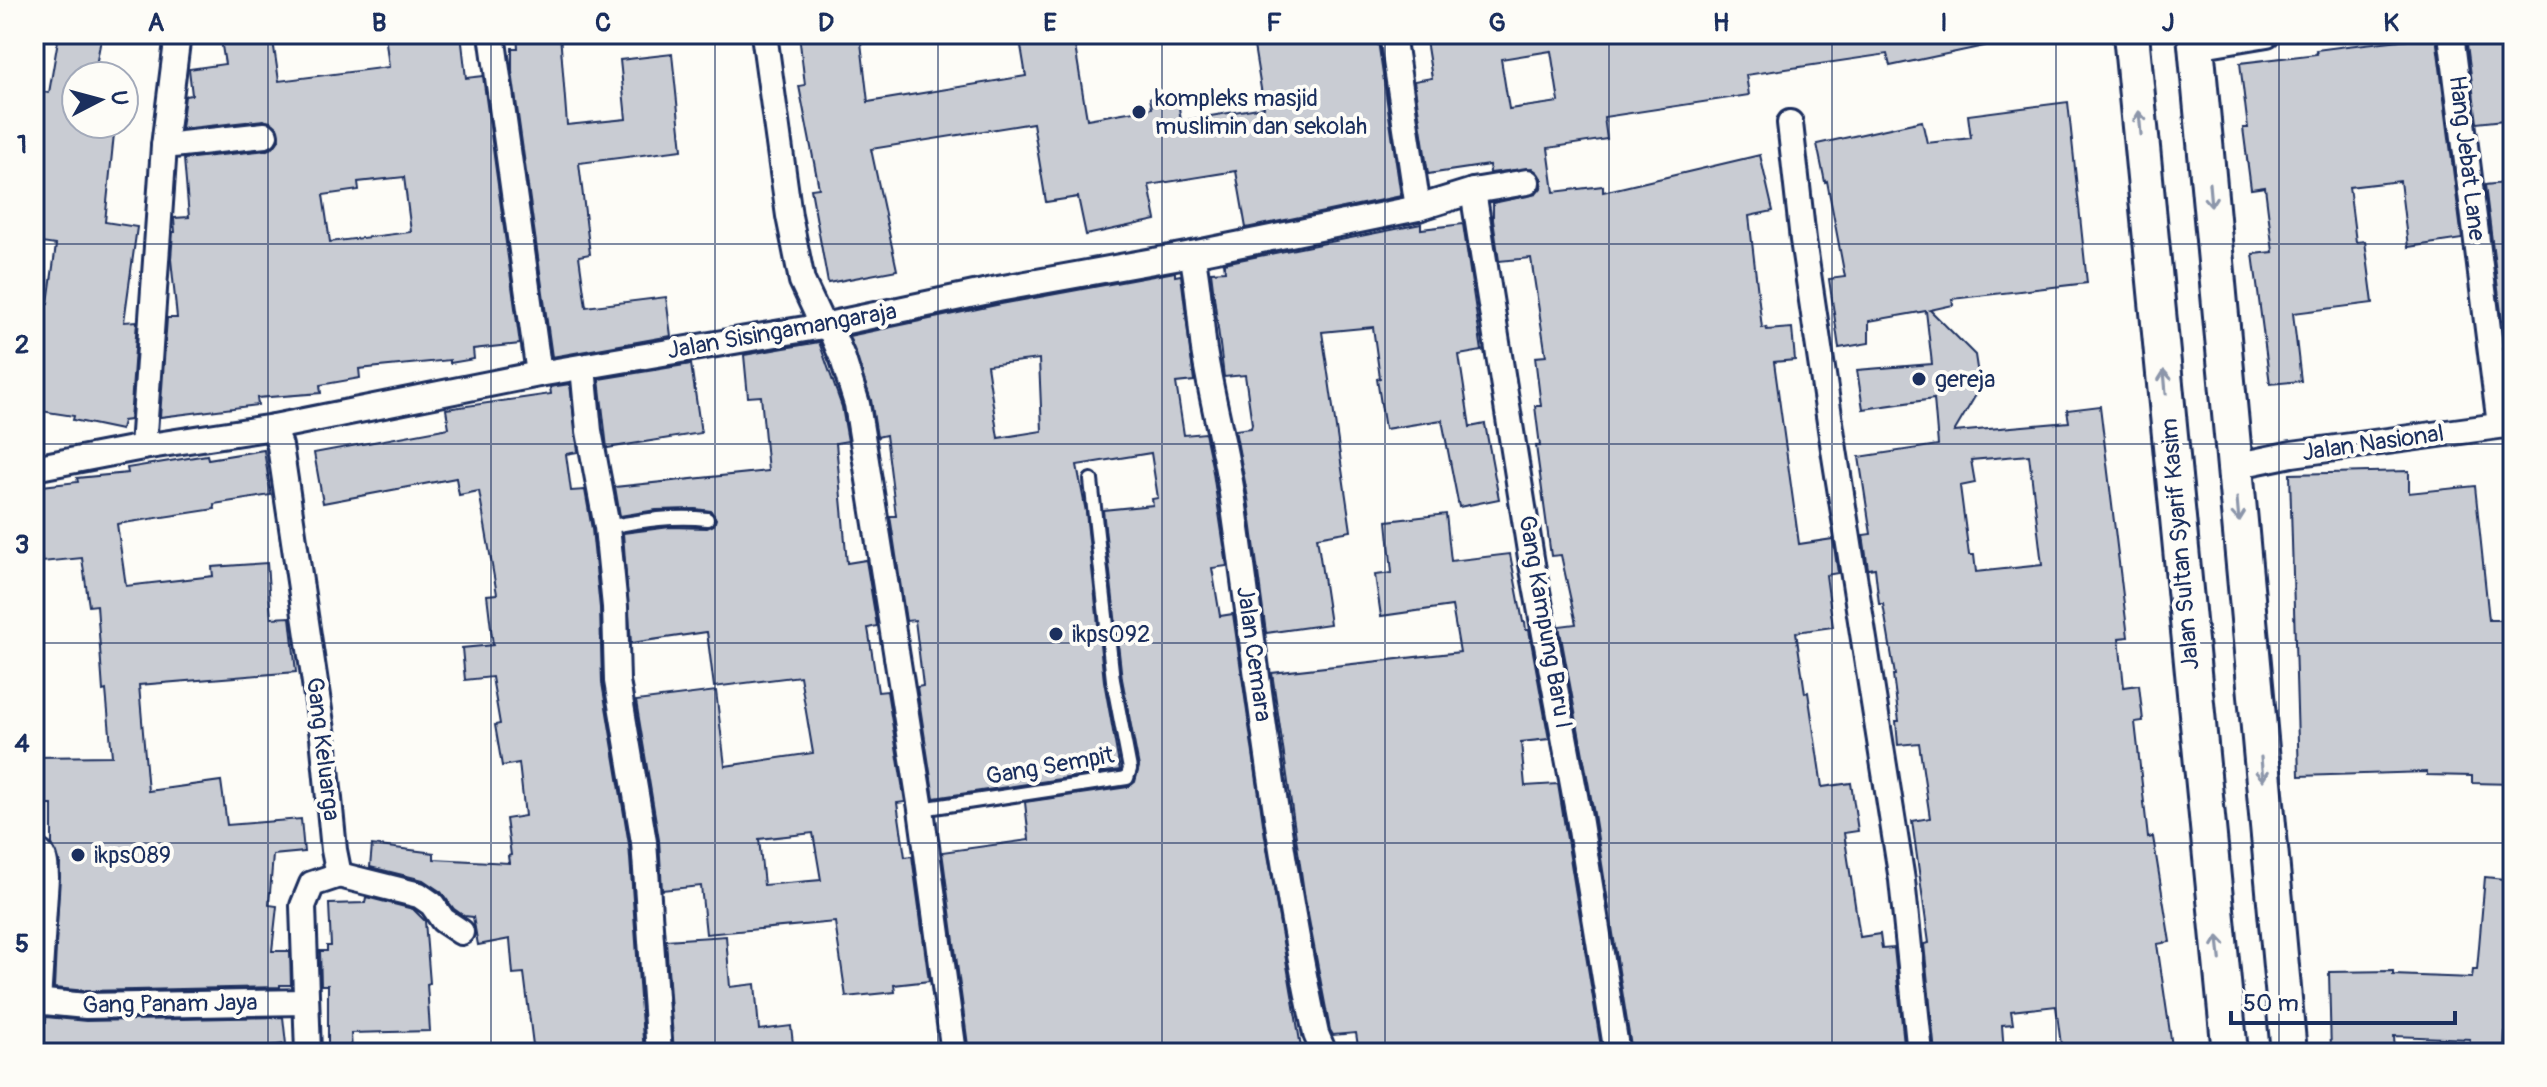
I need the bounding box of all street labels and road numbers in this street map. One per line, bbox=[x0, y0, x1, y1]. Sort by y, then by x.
street label: Hang Jebat Lane bbox=[2442, 74, 2492, 242]
street label: Jalan Sisingamangaraja bbox=[665, 297, 899, 365]
street label: Jalan Sultan Syarif Kasim bbox=[2155, 417, 2205, 671]
street label: Jalan Nasional bbox=[2300, 419, 2446, 467]
street label: Gang Kampung Baru I bbox=[1512, 513, 1578, 731]
street label: Jalan Cemara bbox=[1230, 585, 1278, 723]
street label: Gang Keluarga bbox=[300, 676, 346, 822]
street label: Gang Sempit bbox=[984, 740, 1117, 792]
street label: Gang Panam Jaya bbox=[82, 988, 258, 1020]

